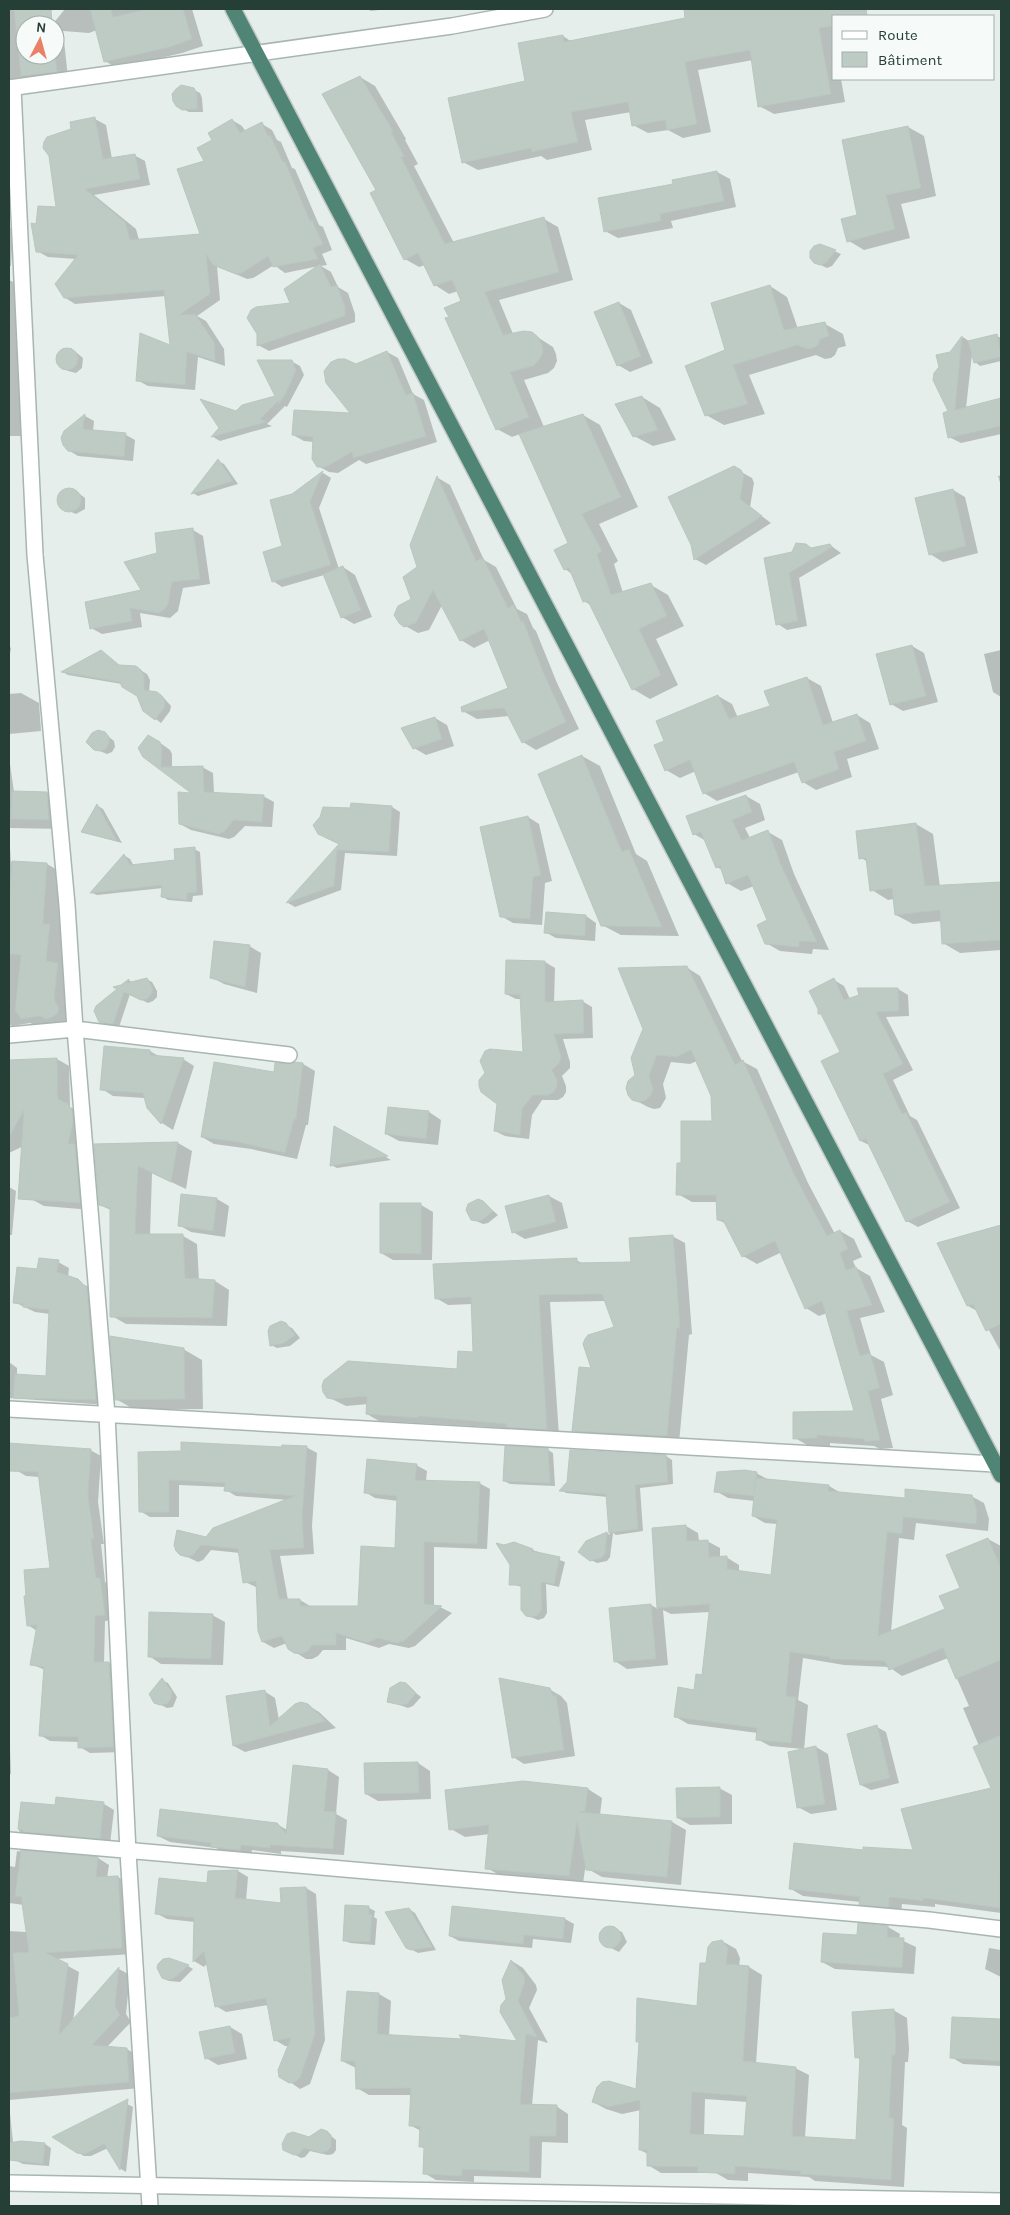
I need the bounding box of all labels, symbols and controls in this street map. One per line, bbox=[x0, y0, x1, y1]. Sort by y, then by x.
north arrow bbox=[15, 15, 65, 65]
legend bbox=[832, 15, 995, 80]
text: N bbox=[35, 19, 47, 37]
text: Route bbox=[878, 26, 918, 44]
text: Bâtiment bbox=[878, 51, 942, 69]

